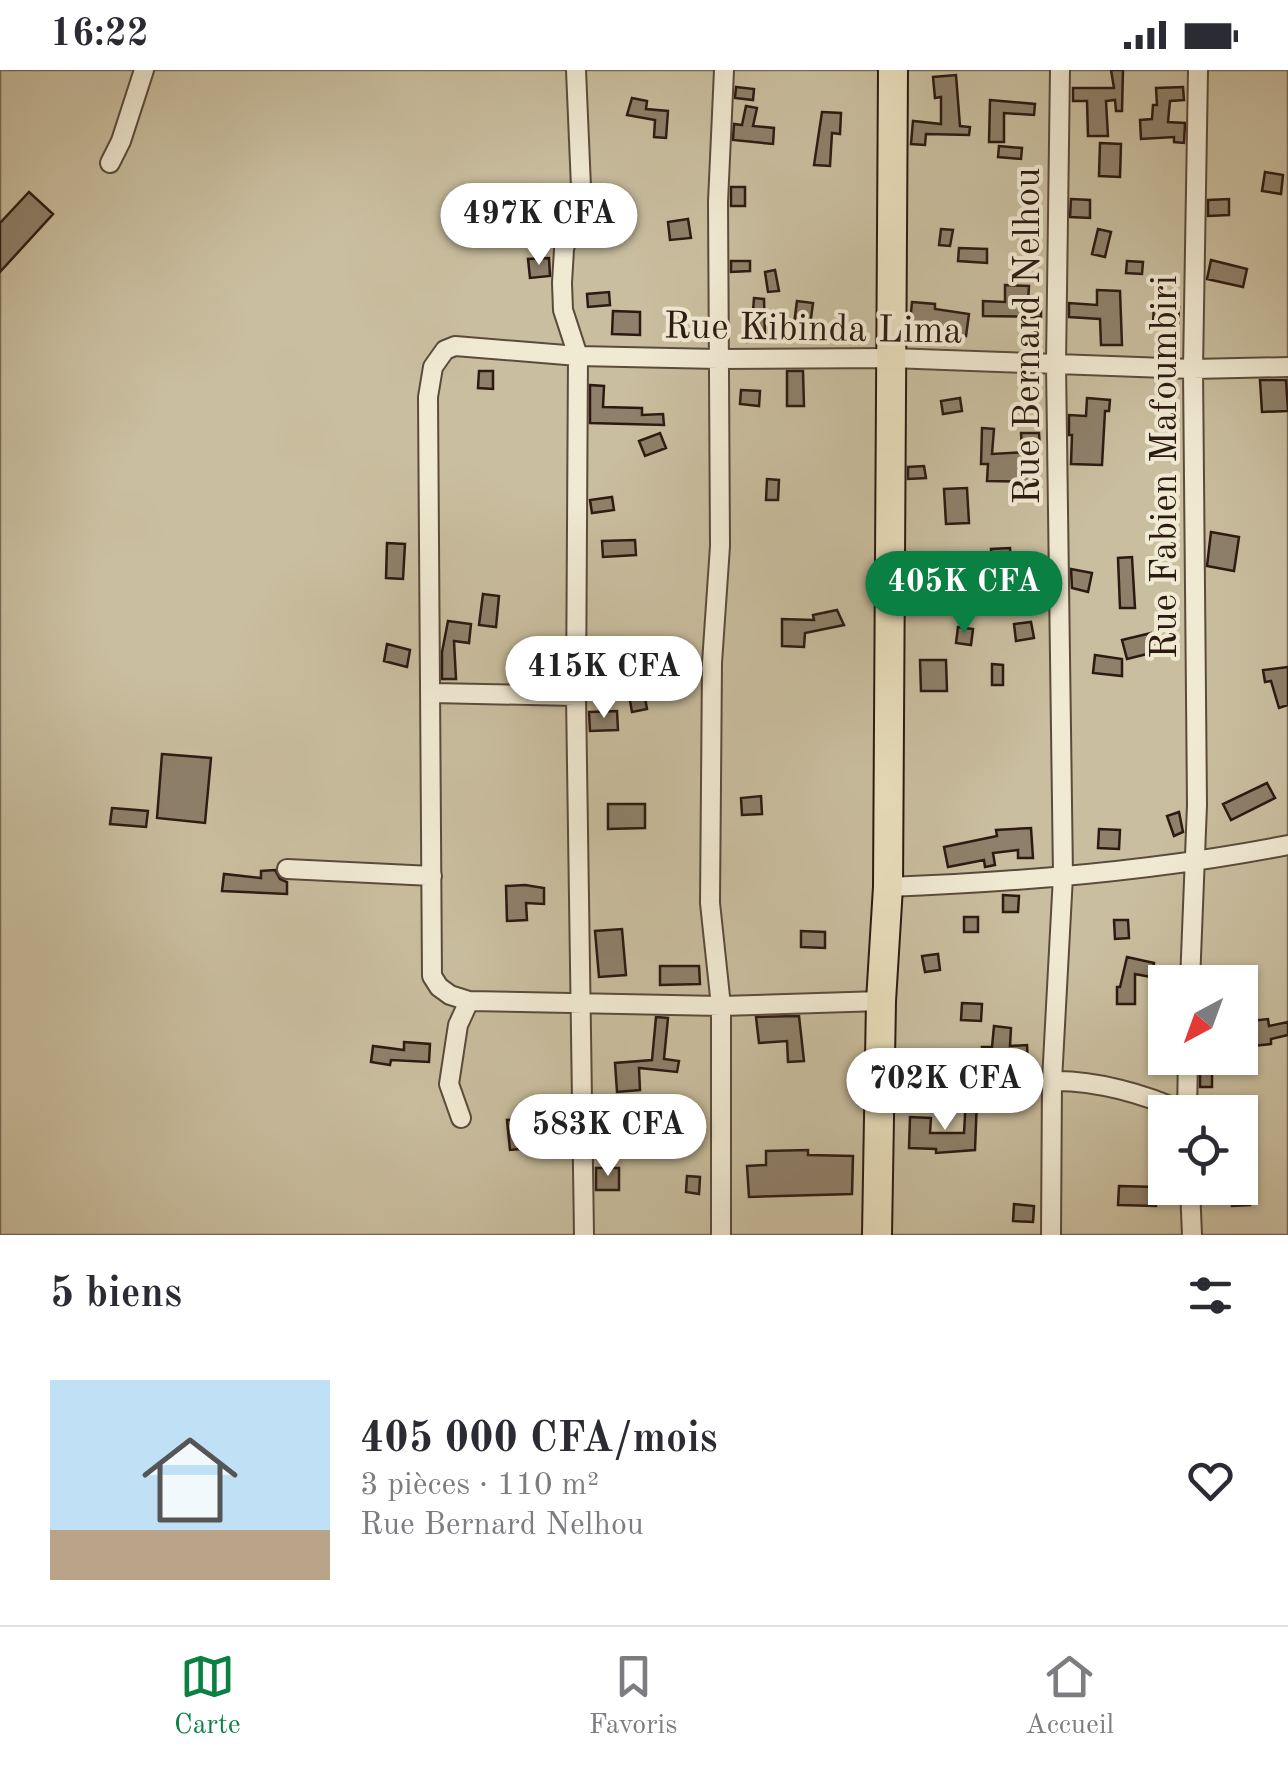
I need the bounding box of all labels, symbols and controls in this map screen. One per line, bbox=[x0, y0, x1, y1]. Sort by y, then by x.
text: 16:22 bbox=[50, 16, 149, 54]
street label: Rue Bernard Nelhou bbox=[1010, 167, 1048, 505]
pin: 497K CFA bbox=[436, 183, 642, 268]
text: 497K CFA bbox=[462, 199, 616, 231]
street label: Rue Fabien Mafoumbiri bbox=[1147, 275, 1185, 659]
street label: Rue Kibinda Lima bbox=[663, 308, 963, 352]
pin: 405K CFA bbox=[861, 551, 1067, 636]
text: 405K CFA bbox=[887, 567, 1041, 599]
pin: 415K CFA bbox=[501, 636, 707, 721]
text: 415K CFA bbox=[527, 652, 681, 684]
north arrow bbox=[1148, 965, 1258, 1075]
map controls bbox=[1148, 965, 1258, 1205]
pin: 702K CFA bbox=[842, 1048, 1048, 1133]
text: 702K CFA bbox=[868, 1064, 1022, 1096]
pin: 583K CFA bbox=[505, 1094, 711, 1179]
button: locate bbox=[1148, 1095, 1258, 1205]
text: 583K CFA bbox=[531, 1110, 685, 1142]
icon: filters bbox=[1183, 1268, 1238, 1323]
text: 5 biens bbox=[50, 1274, 182, 1316]
text: 405 000 CFA/mois bbox=[360, 1419, 718, 1461]
icon: home bbox=[130, 1420, 250, 1540]
icon: heart bbox=[1183, 1453, 1238, 1508]
text: 3 pièces · 110 m² bbox=[360, 1470, 599, 1502]
text: Rue Bernard Nelhou bbox=[360, 1510, 644, 1542]
tab: Carte bbox=[174, 1649, 241, 1744]
tab: Favoris bbox=[589, 1649, 677, 1744]
tab: Accueil bbox=[1025, 1649, 1114, 1744]

